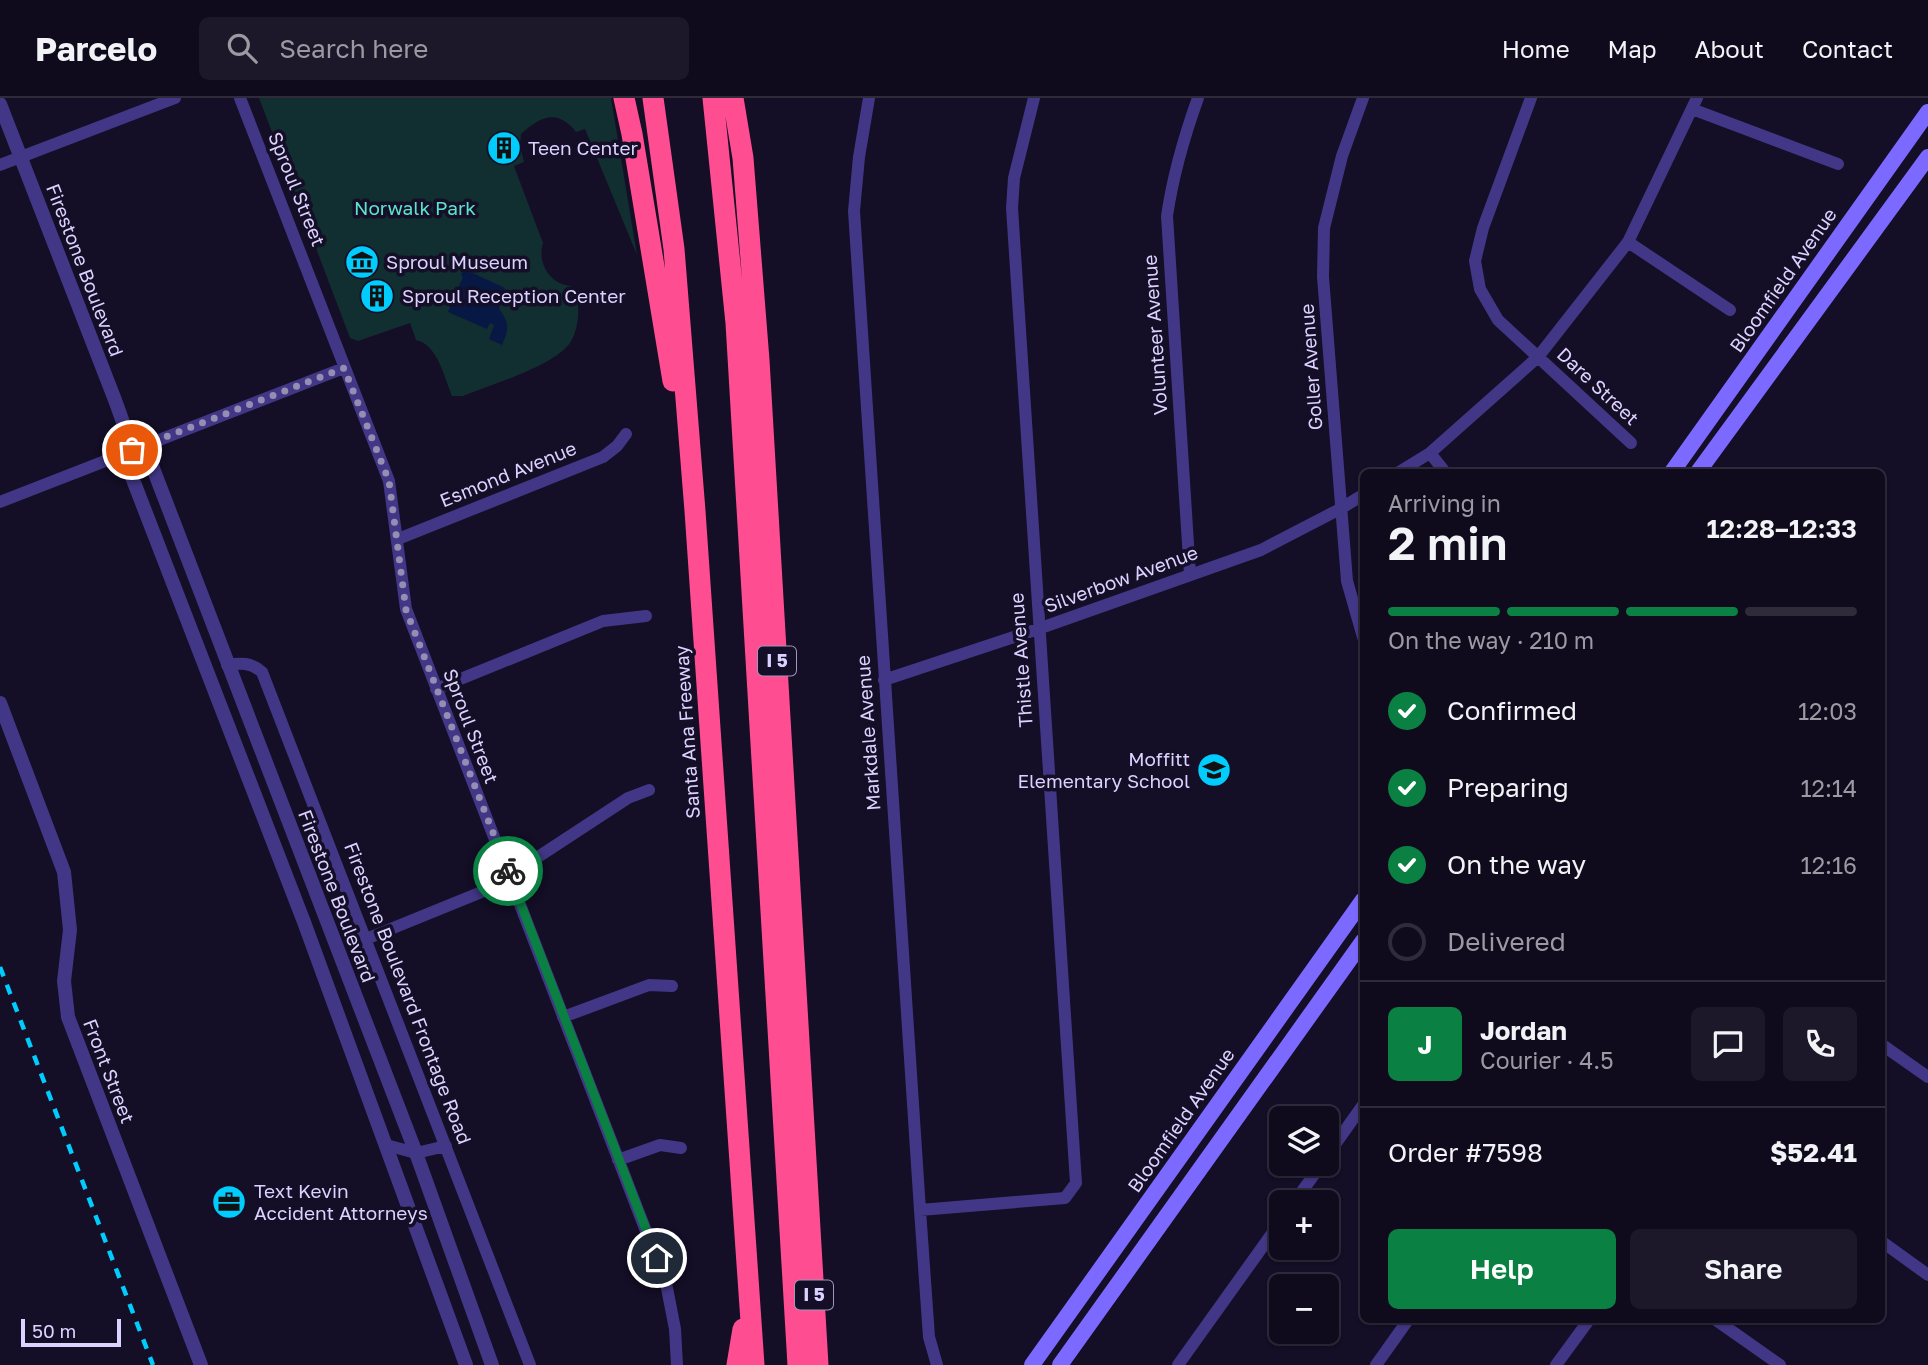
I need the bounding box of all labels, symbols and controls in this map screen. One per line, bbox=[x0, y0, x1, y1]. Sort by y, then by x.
search box bbox=[199, 17, 689, 80]
text: Parcelo bbox=[35, 29, 157, 68]
icon: search bbox=[223, 29, 261, 67]
text: Search here bbox=[279, 33, 428, 64]
text: Home bbox=[1502, 34, 1570, 63]
text: Map bbox=[1608, 34, 1657, 63]
text: About bbox=[1695, 34, 1764, 63]
text: Contact bbox=[1802, 34, 1893, 63]
street label: Sproul Street bbox=[264, 128, 331, 249]
building icon: Teen Center bbox=[485, 129, 523, 167]
place label: Teen Center bbox=[528, 136, 639, 159]
street label: Firestone Boulevard bbox=[42, 180, 129, 359]
park label: Norwalk Park bbox=[354, 196, 476, 219]
street label: Bloomfield Avenue bbox=[1724, 203, 1841, 356]
museum icon: Sproul Museum bbox=[343, 243, 381, 281]
place label: Sproul Museum bbox=[386, 250, 528, 273]
street label: Volunteer Avenue bbox=[1137, 254, 1172, 416]
building icon: Sproul Reception Center bbox=[358, 277, 396, 315]
place label: Sproul Reception Center bbox=[402, 284, 626, 307]
street label: Goller Avenue bbox=[1295, 303, 1326, 431]
street label: Dare Street bbox=[1553, 342, 1644, 429]
pin bbox=[102, 420, 162, 480]
icon: bag bbox=[113, 431, 151, 469]
street label: Esmond Avenue bbox=[436, 436, 579, 511]
text: Arriving in bbox=[1388, 489, 1501, 517]
text: 12:28–12:33 bbox=[1706, 513, 1857, 544]
text: 2 min bbox=[1388, 515, 1508, 570]
street label: Silverbow Avenue bbox=[1041, 540, 1201, 617]
street label: Thistle Avenue bbox=[1004, 592, 1037, 728]
text: On the way · 210 m bbox=[1388, 626, 1594, 654]
street label: Santa Ana Freeway bbox=[669, 644, 704, 820]
road number: I 5 bbox=[758, 646, 796, 676]
street label: Markdale Avenue bbox=[851, 654, 884, 812]
street label: Sproul Street bbox=[439, 665, 504, 786]
icon: check bbox=[1388, 692, 1426, 730]
text: Confirmed bbox=[1447, 695, 1577, 726]
text: 12:03 bbox=[1798, 697, 1857, 725]
place label: Moffitt Elementary School bbox=[1017, 747, 1190, 792]
school or university icon: Moffitt Elementary School bbox=[1195, 751, 1233, 789]
icon: check bbox=[1388, 769, 1426, 807]
text: Preparing bbox=[1447, 772, 1569, 803]
text: 12:14 bbox=[1800, 774, 1857, 802]
street label: Firestone Boulevard bbox=[294, 806, 381, 985]
courier bbox=[473, 836, 543, 906]
street label: Firestone Boulevard Frontage Road bbox=[340, 839, 477, 1147]
icon: check bbox=[1388, 846, 1426, 884]
text: On the way bbox=[1447, 849, 1586, 880]
text: 12:16 bbox=[1801, 851, 1857, 879]
icon: bike bbox=[489, 852, 527, 890]
text: Delivered bbox=[1447, 926, 1566, 957]
button: chat bbox=[1691, 1007, 1765, 1081]
button: phone bbox=[1783, 1007, 1857, 1081]
street label: Front Street bbox=[79, 1015, 140, 1126]
text: Jordan bbox=[1480, 1015, 1567, 1046]
text: J bbox=[1418, 1029, 1432, 1060]
street label: Bloomfield Avenue bbox=[1122, 1043, 1239, 1196]
text: Courier · 4.5 bbox=[1480, 1046, 1613, 1074]
map controls bbox=[1269, 1106, 1339, 1344]
button: layers bbox=[1269, 1106, 1339, 1176]
text: Order #7598 bbox=[1388, 1137, 1543, 1168]
text: $52.41 bbox=[1770, 1137, 1857, 1168]
place label: Text Kevin Accident Attorneys bbox=[254, 1179, 428, 1224]
office icon: Text Kevin Accident Attorneys bbox=[210, 1183, 248, 1221]
button: + bbox=[1269, 1190, 1339, 1260]
pin bbox=[627, 1228, 687, 1288]
button: Help bbox=[1388, 1229, 1616, 1309]
button: Share bbox=[1630, 1229, 1857, 1309]
icon: home bbox=[638, 1239, 676, 1277]
button: − bbox=[1269, 1274, 1339, 1344]
road number: I 5 bbox=[795, 1280, 833, 1310]
scale bar bbox=[21, 1316, 121, 1348]
text: 50 m bbox=[32, 1319, 76, 1342]

